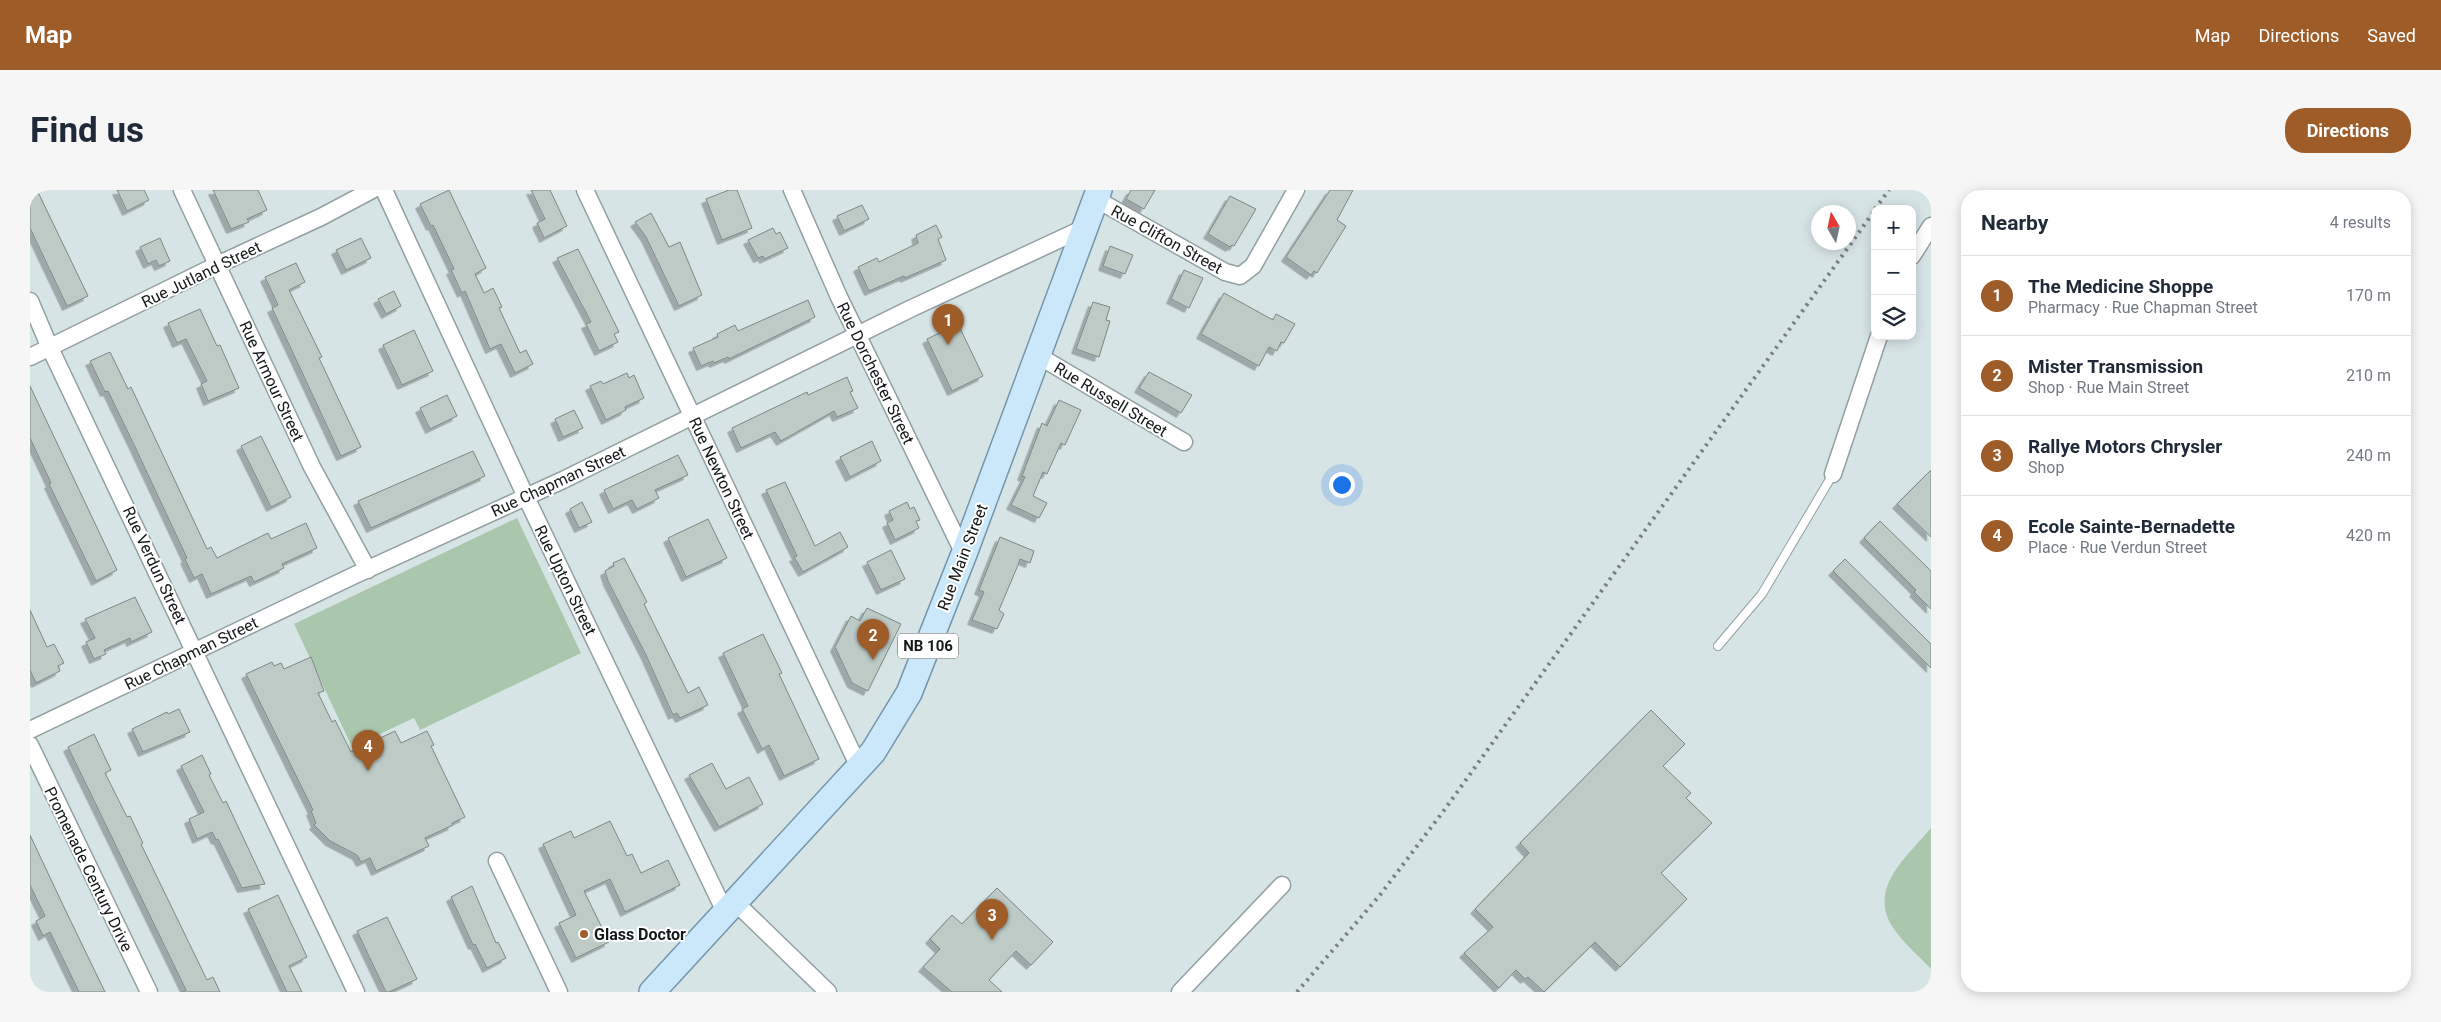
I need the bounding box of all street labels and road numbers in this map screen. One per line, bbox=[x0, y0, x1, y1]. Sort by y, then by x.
street label: Rue Clifton Street bbox=[1108, 201, 1226, 278]
street label: Rue Jutland Street bbox=[138, 237, 264, 312]
street label: Rue Dorchester Street bbox=[833, 299, 918, 447]
street label: Rue Armour Street bbox=[235, 318, 308, 444]
street label: Rue Russell Street bbox=[1051, 358, 1171, 441]
street label: Rue Newton Street bbox=[685, 414, 758, 542]
street label: Rue Chapman Street bbox=[488, 442, 628, 521]
street label: Rue Main Street bbox=[933, 501, 992, 613]
street label: Rue Verdun Street bbox=[119, 503, 190, 627]
street label: Rue Upton Street bbox=[531, 522, 600, 638]
street label: Rue Chapman Street bbox=[122, 613, 261, 694]
road number: NB 106 bbox=[898, 634, 958, 658]
street label: Promenade Century Drive bbox=[40, 784, 137, 955]

